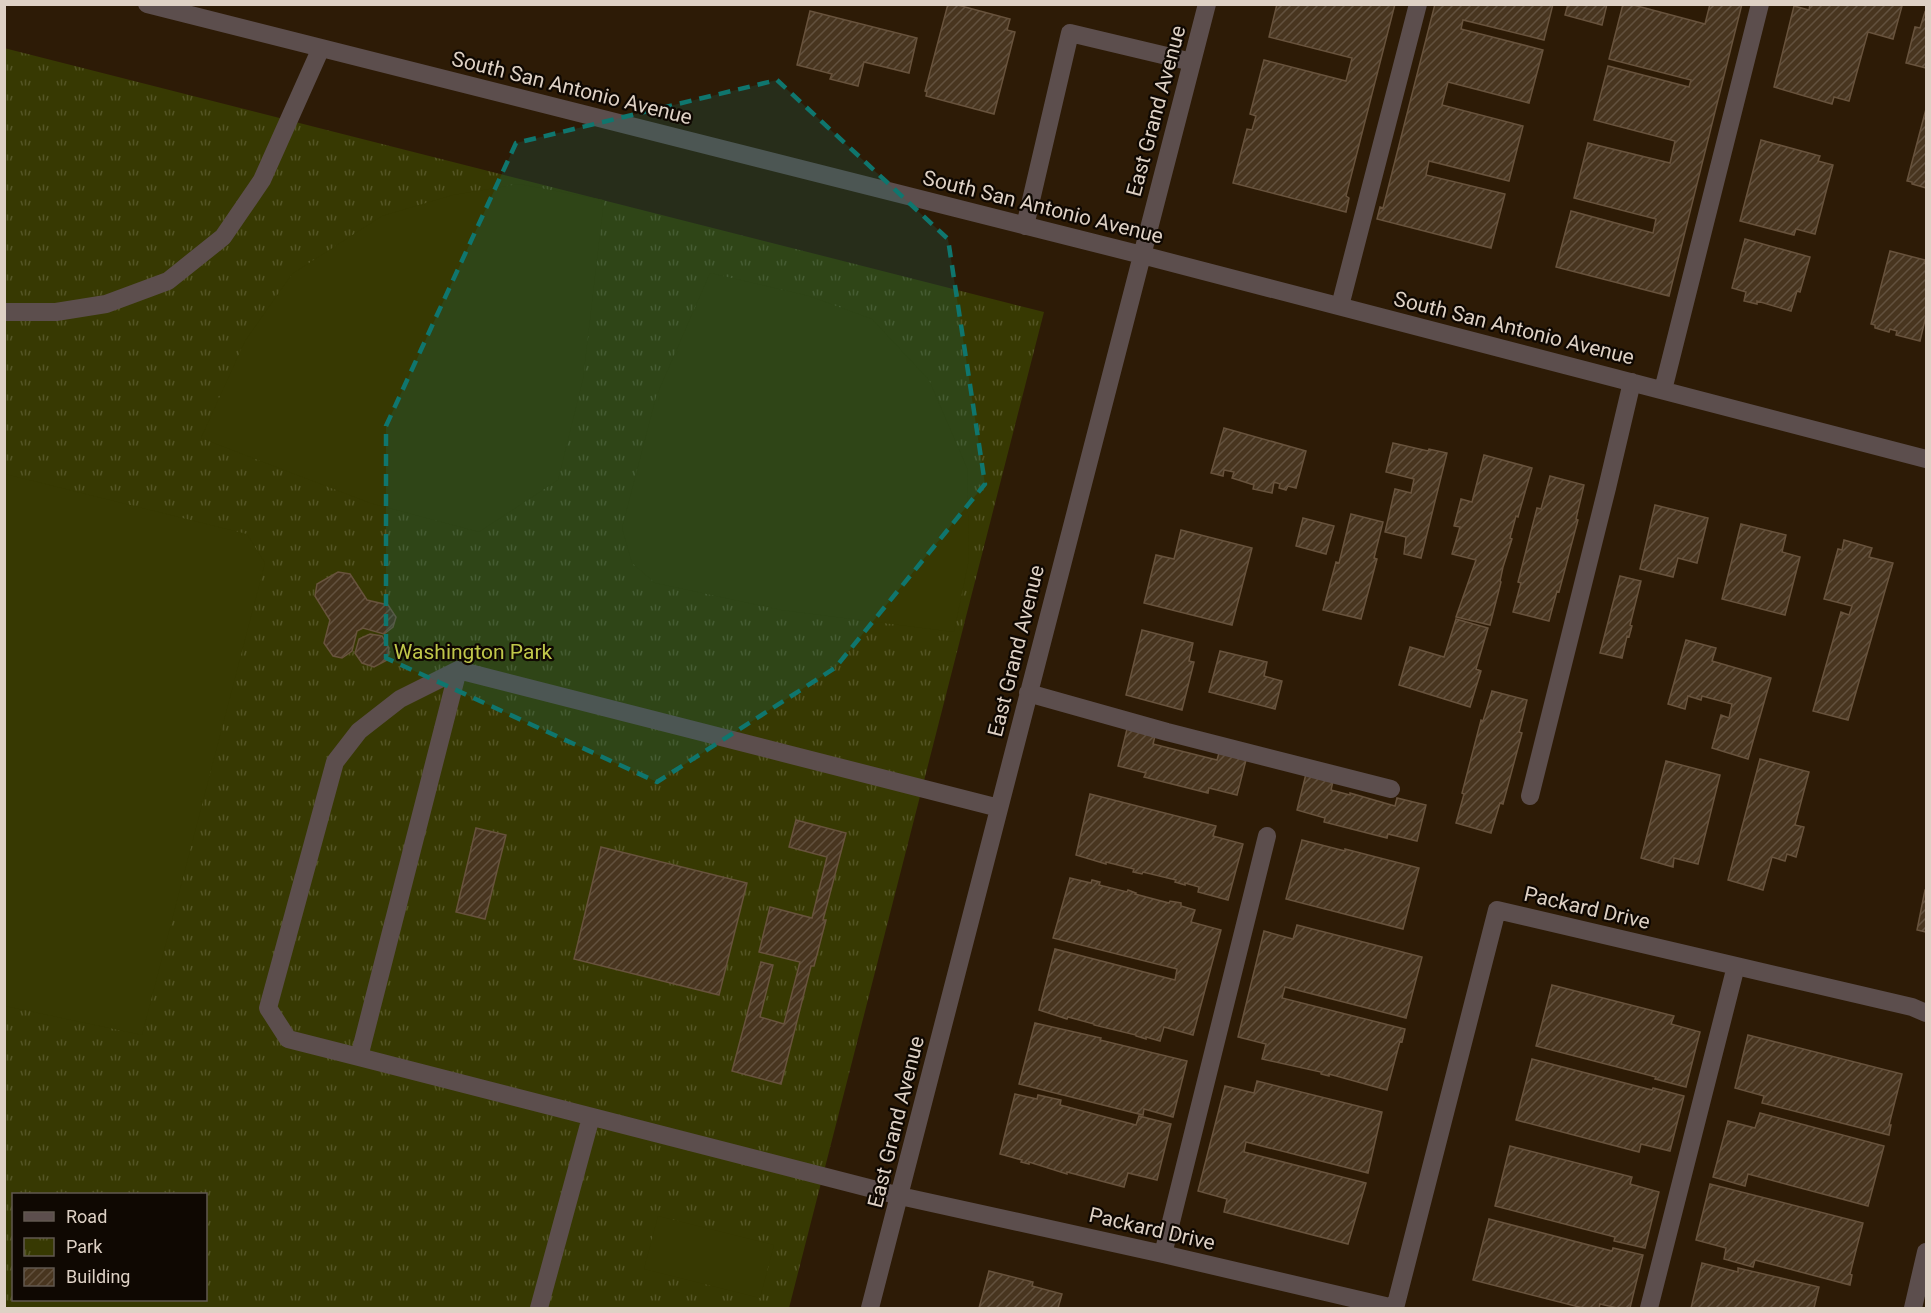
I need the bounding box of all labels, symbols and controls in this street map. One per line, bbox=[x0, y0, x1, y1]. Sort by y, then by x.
street label: East Grand Avenue bbox=[1122, 23, 1190, 199]
street label: South San Antonio Avenue bbox=[449, 46, 695, 130]
street label: South San Antonio Avenue bbox=[920, 165, 1166, 249]
street label: South San Antonio Avenue bbox=[1391, 286, 1637, 370]
street label: East Grand Avenue bbox=[983, 563, 1049, 739]
park label: Washington Park bbox=[394, 640, 553, 664]
street label: Packard Drive bbox=[1522, 882, 1652, 934]
street label: East Grand Avenue bbox=[863, 1034, 929, 1210]
legend bbox=[12, 1193, 207, 1301]
street label: Packard Drive bbox=[1087, 1203, 1217, 1255]
text: Road bbox=[66, 1206, 107, 1227]
text: Park bbox=[66, 1236, 103, 1257]
text: Building bbox=[66, 1266, 130, 1287]

